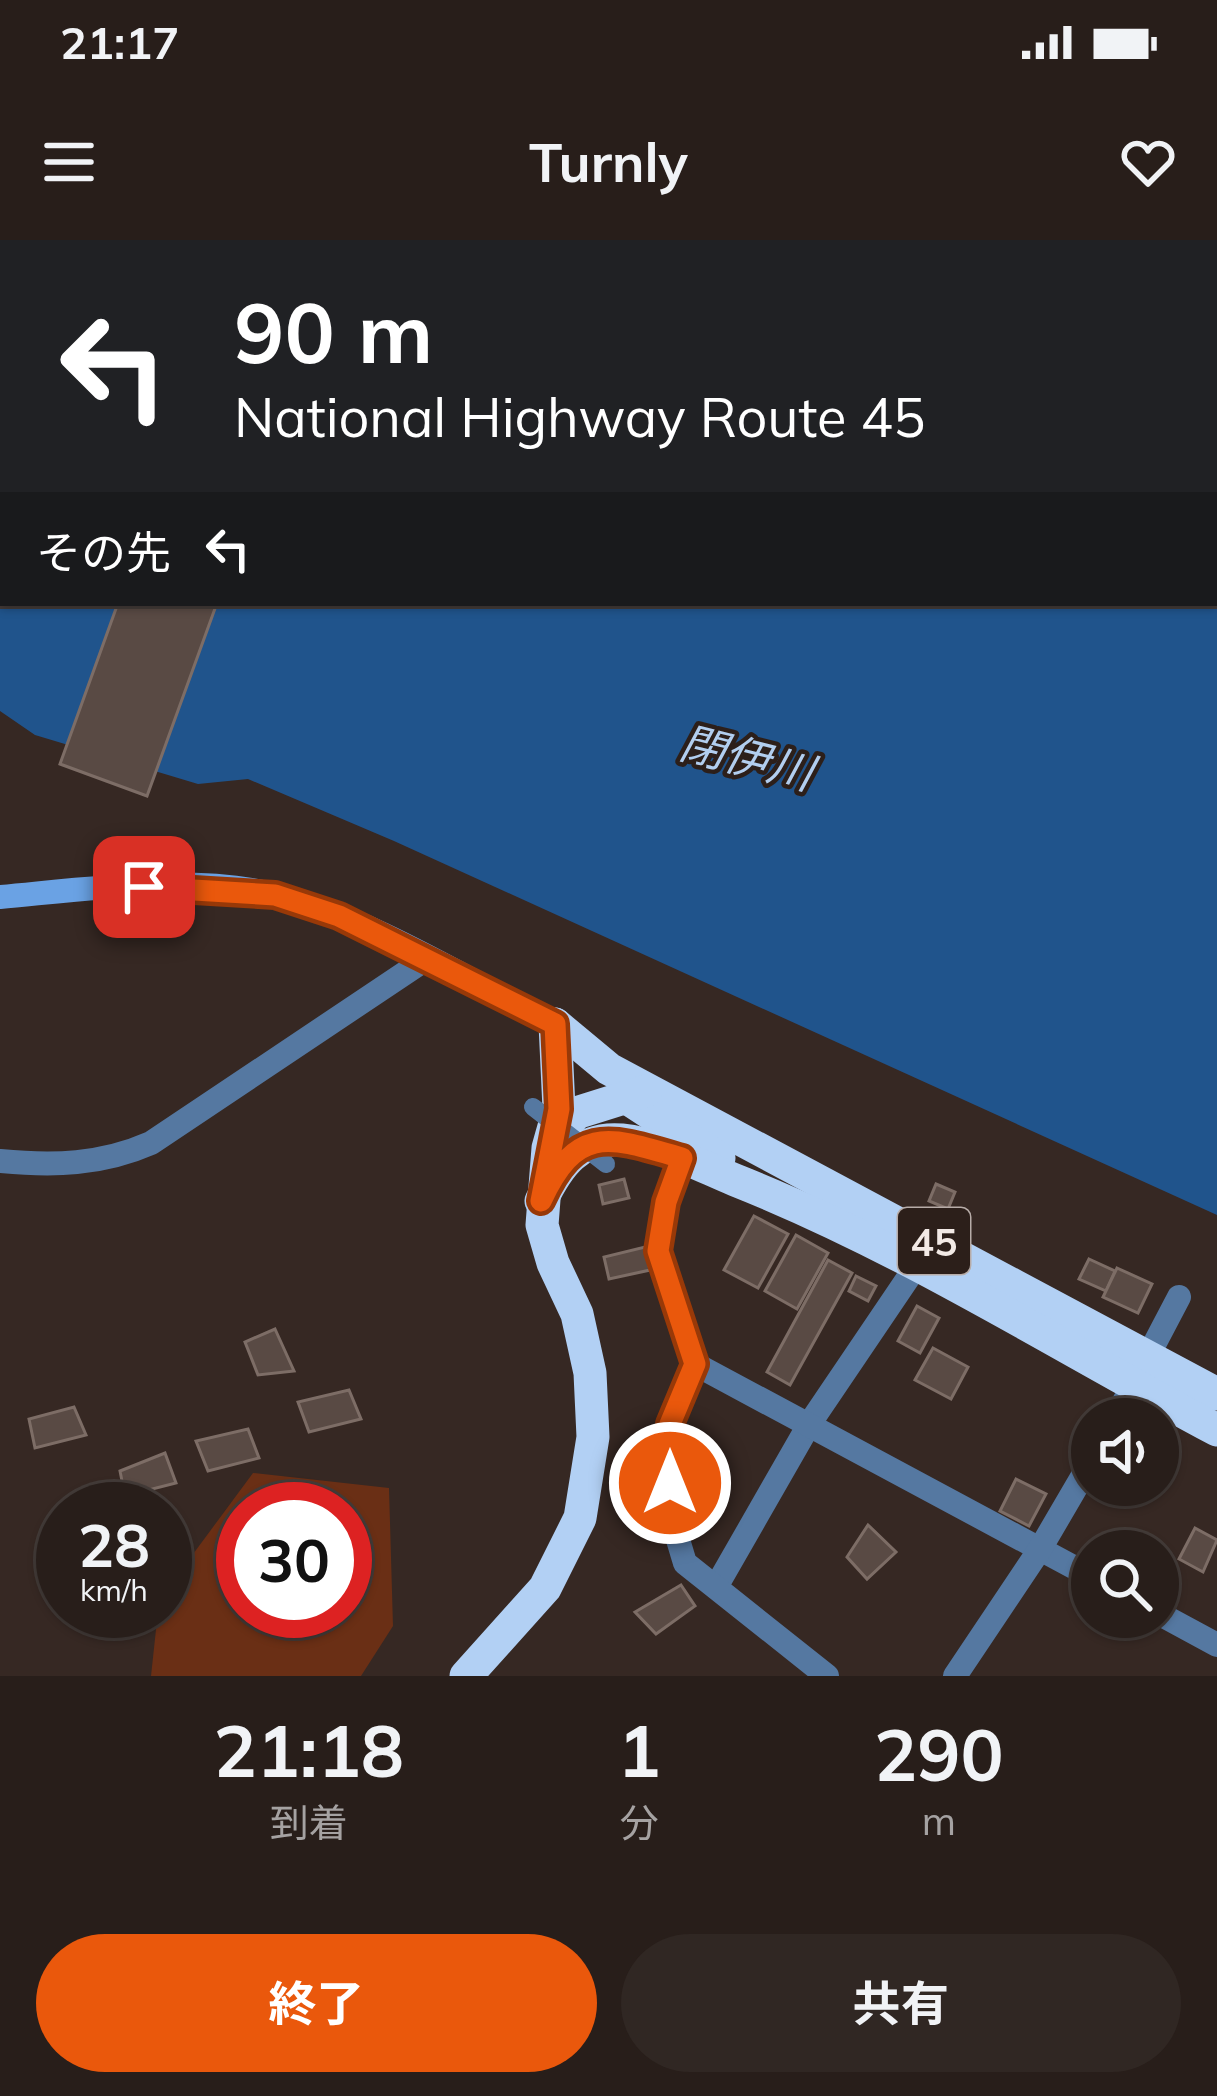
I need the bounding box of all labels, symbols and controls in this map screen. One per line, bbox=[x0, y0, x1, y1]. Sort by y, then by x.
text: 21:17 bbox=[60, 14, 179, 70]
text: Turnly bbox=[529, 128, 688, 196]
icon: menu bbox=[36, 129, 102, 195]
icon: heart bbox=[1115, 129, 1181, 195]
text: 90 m bbox=[234, 279, 433, 384]
icon: left bbox=[36, 288, 192, 444]
text: National Highway Route 45 bbox=[234, 383, 925, 451]
icon: left bbox=[195, 516, 261, 582]
text: その先 bbox=[36, 524, 171, 580]
water label: 閉伊川 bbox=[675, 714, 823, 801]
pin bbox=[93, 836, 195, 938]
icon: arrive bbox=[111, 854, 177, 920]
road number: 45 bbox=[898, 1208, 970, 1274]
map controls bbox=[1071, 1398, 1179, 1638]
button: sound bbox=[1071, 1398, 1179, 1506]
position arrow bbox=[607, 1420, 733, 1546]
speed limit sign: 30 bbox=[216, 1482, 372, 1638]
text: 28 bbox=[78, 1507, 150, 1582]
button: search bbox=[1071, 1530, 1179, 1638]
text: km/h bbox=[80, 1571, 148, 1609]
text: 21:18 bbox=[213, 1705, 404, 1795]
text: 1 bbox=[617, 1705, 661, 1795]
text: 290 bbox=[874, 1709, 1004, 1799]
text: m bbox=[922, 1796, 956, 1845]
text: 到着 bbox=[270, 1798, 348, 1847]
text: 分 bbox=[620, 1798, 659, 1847]
button: 終了 bbox=[36, 1934, 597, 2072]
button: 共有 bbox=[621, 1934, 1181, 2072]

